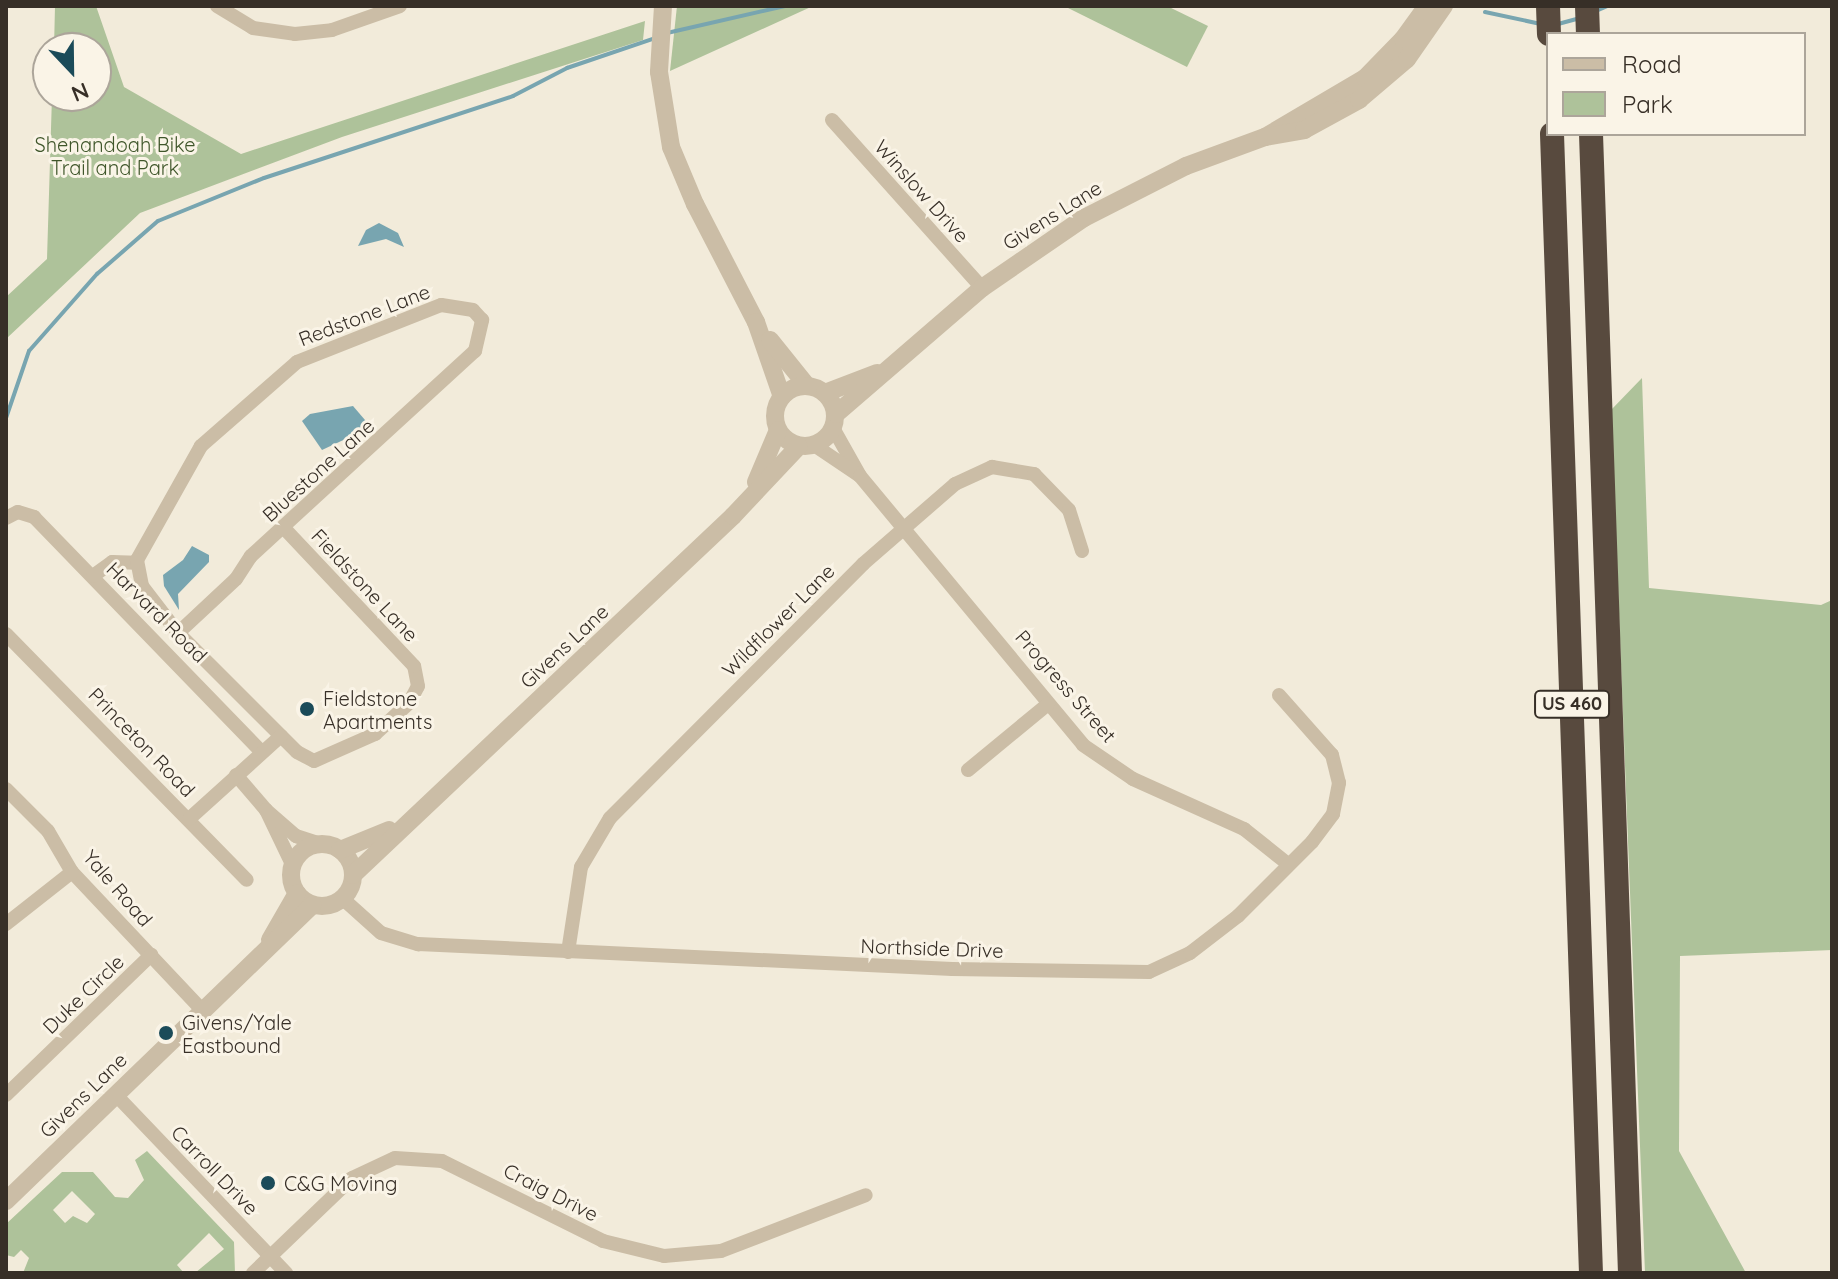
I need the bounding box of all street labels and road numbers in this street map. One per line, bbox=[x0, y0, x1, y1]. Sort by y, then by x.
street label: Winslow Drive bbox=[870, 135, 974, 247]
street label: Givens Lane bbox=[998, 175, 1106, 255]
street label: Redstone Lane bbox=[295, 279, 433, 351]
street label: Bluestone Lane bbox=[257, 414, 379, 526]
street label: Fieldstone Lane bbox=[307, 524, 423, 646]
street label: Harvard Road bbox=[102, 557, 212, 667]
street label: Wildflower Lane bbox=[717, 559, 839, 681]
street label: Givens Lane bbox=[515, 599, 613, 693]
street label: Progress Street bbox=[1011, 625, 1121, 747]
street label: Princeton Road bbox=[84, 682, 200, 802]
road number: US 460 bbox=[1534, 690, 1610, 718]
street label: Yale Road bbox=[78, 845, 158, 931]
street label: Northside Drive bbox=[860, 934, 1004, 962]
street label: Duke Circle bbox=[37, 949, 129, 1039]
street label: Givens Lane bbox=[34, 1047, 132, 1143]
street label: Carroll Drive bbox=[166, 1120, 264, 1220]
street label: Craig Drive bbox=[500, 1158, 602, 1226]

